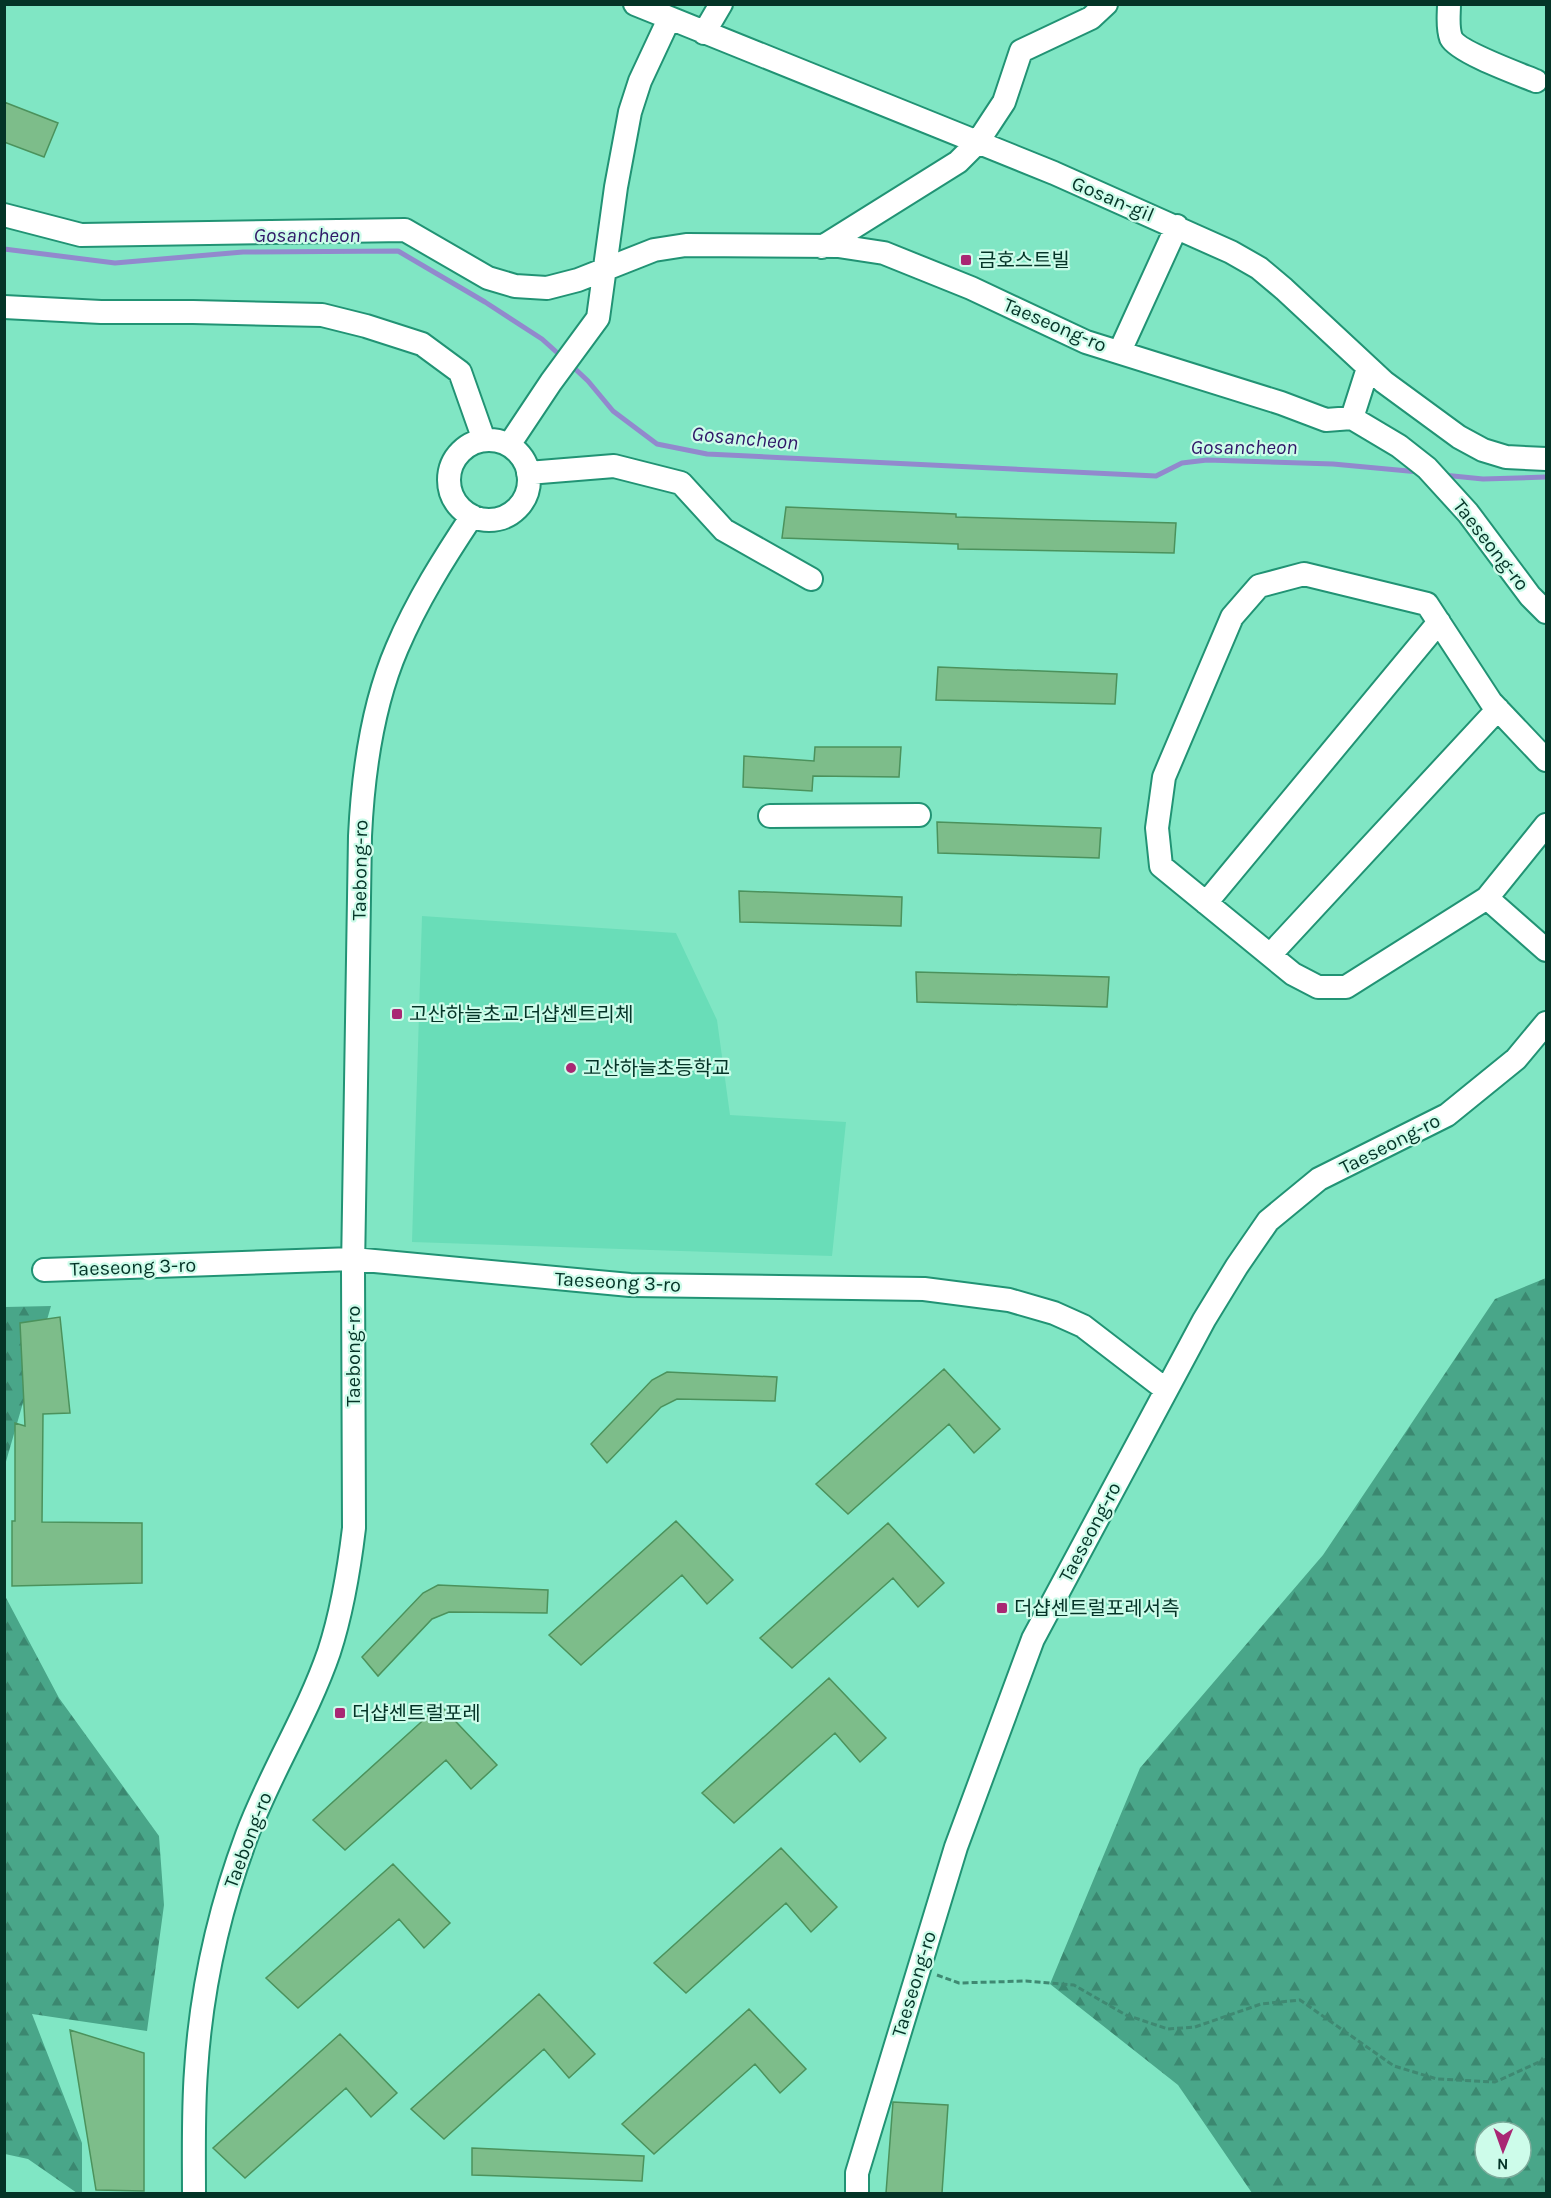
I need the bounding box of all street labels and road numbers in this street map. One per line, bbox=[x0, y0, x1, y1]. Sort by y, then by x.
street label: Gosan-gil bbox=[1068, 171, 1158, 227]
street label: Taeseong-ro bbox=[1000, 293, 1110, 357]
street label: Taeseong-ro bbox=[1448, 495, 1534, 595]
street label: Taebong-ro bbox=[348, 819, 372, 921]
street label: Taeseong-ro bbox=[1336, 1109, 1444, 1179]
street label: Taeseong 3-ro bbox=[69, 1253, 197, 1281]
street label: Taeseong 3-ro bbox=[554, 1267, 682, 1297]
street label: Taebong-ro bbox=[342, 1306, 365, 1406]
street label: Taeseong-ro bbox=[1054, 1478, 1126, 1586]
street label: Taebong-ro bbox=[219, 1789, 277, 1891]
street label: Taeseong-ro bbox=[887, 1928, 941, 2040]

